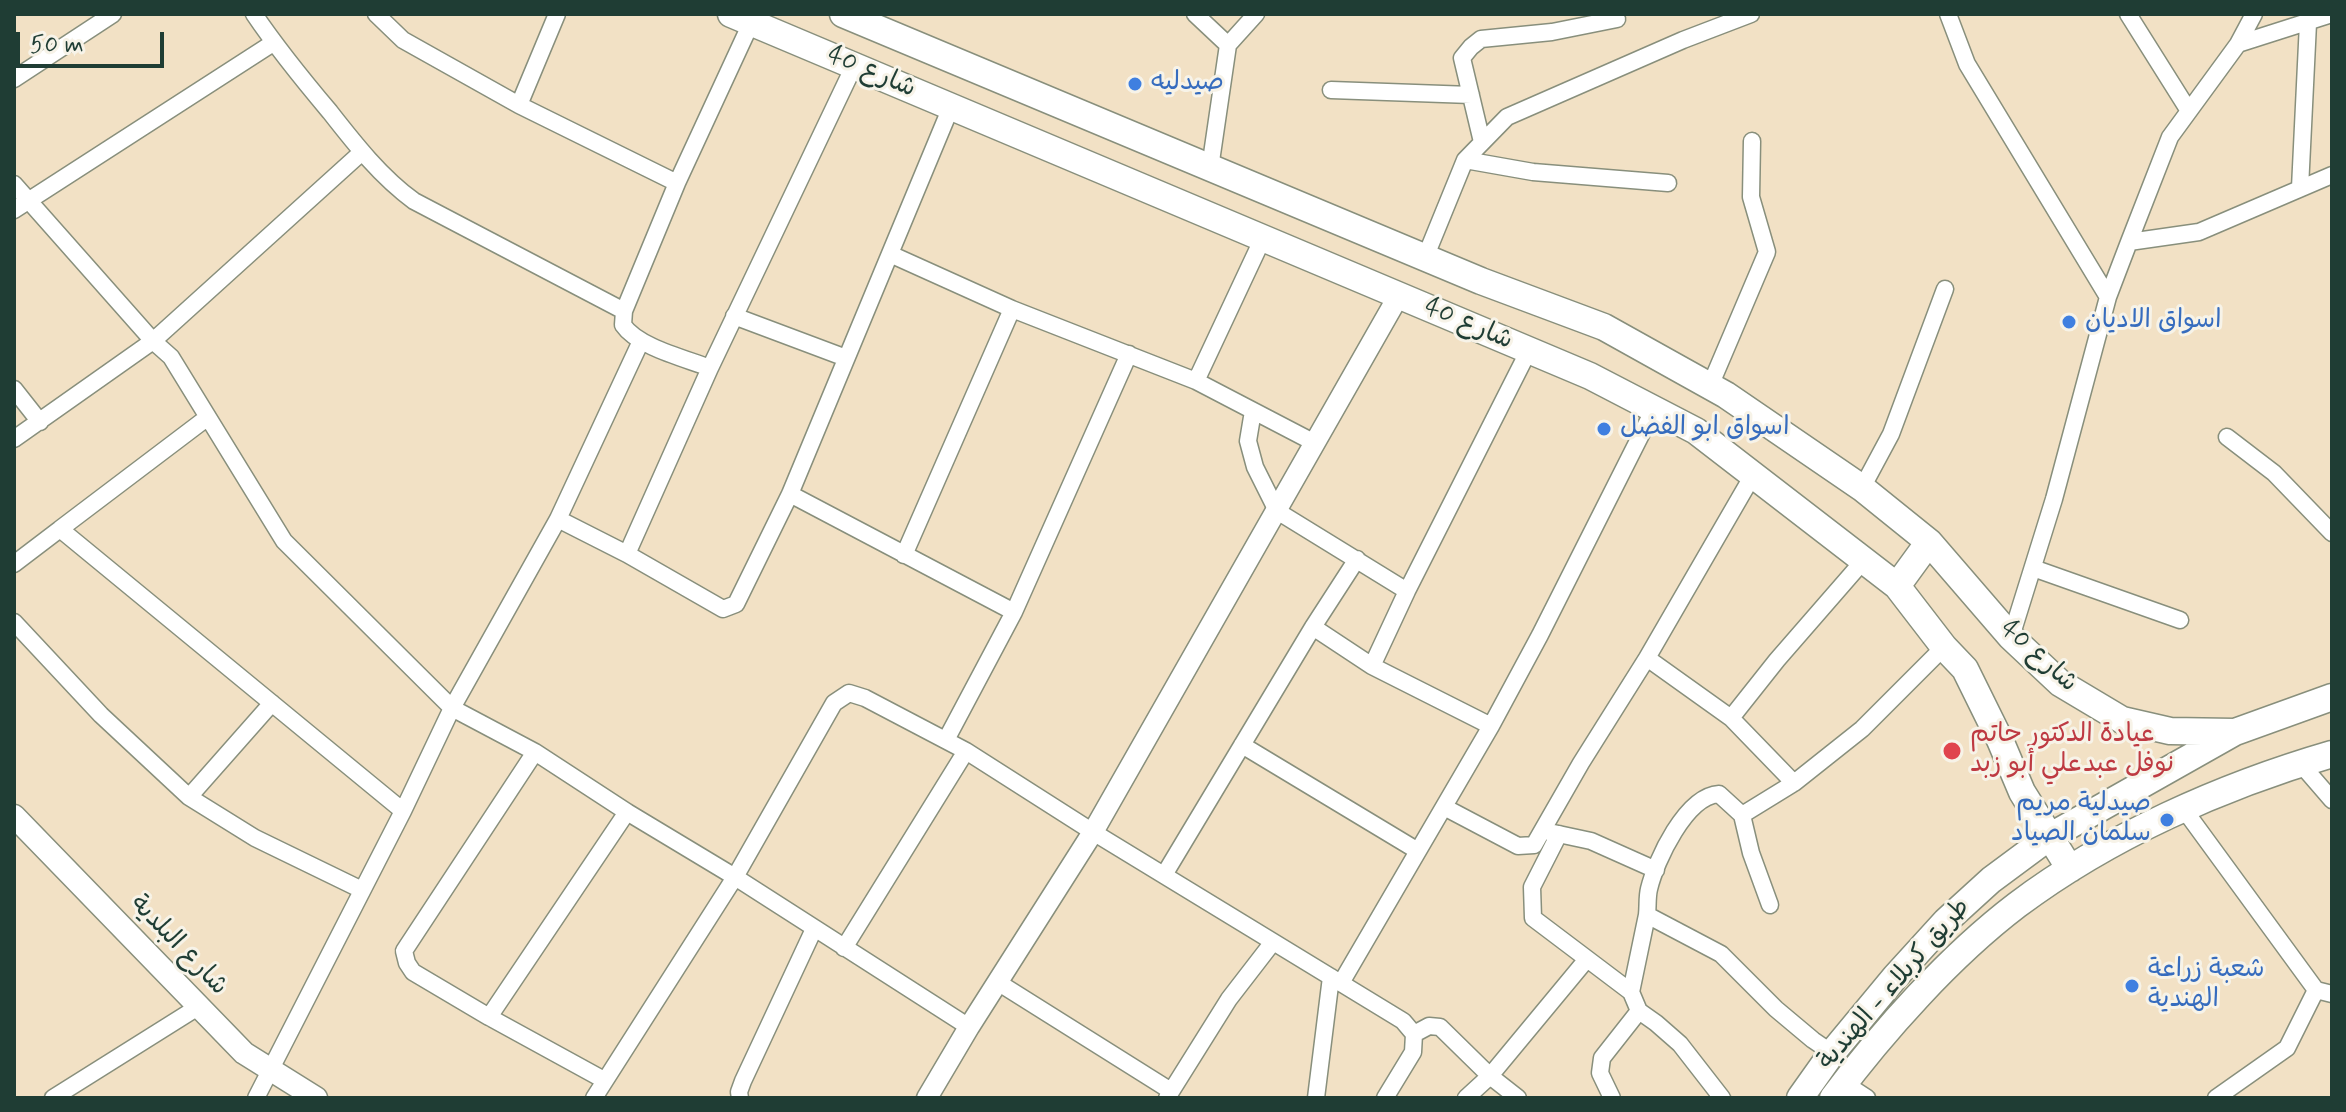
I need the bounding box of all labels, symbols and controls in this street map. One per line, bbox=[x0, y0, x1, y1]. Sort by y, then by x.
scale bar bbox=[20, 16, 168, 66]
text: 50 m bbox=[30, 30, 84, 61]
street label: شارع 40 bbox=[822, 40, 920, 106]
place label: صيدليه bbox=[1151, 68, 1224, 100]
marker: صيدليه bbox=[1126, 75, 1144, 93]
street label: شارع 40 bbox=[1419, 292, 1517, 358]
place label: اسواق الاديان bbox=[2085, 306, 2222, 338]
marker: اسواق الاديان bbox=[2060, 313, 2078, 331]
place label: اسواق ابو الفضل bbox=[1620, 413, 1789, 445]
marker: اسواق ابو الفضل bbox=[1595, 420, 1613, 438]
street label: شارع 40 bbox=[1993, 614, 2083, 700]
place label: عيادة الدكتور حاتم نوفل عبدعلي أبو زبد bbox=[1970, 720, 2174, 782]
marker: عيادة الدكتور حاتم نوفل عبدعلي أبو زبد bbox=[1941, 740, 1963, 762]
place label: صيدلية مريم سلمان الصياد bbox=[2011, 789, 2151, 850]
marker: صيدلية مريم سلمان الصياد bbox=[2158, 811, 2176, 829]
street label: شارع البلدية bbox=[123, 889, 233, 1003]
street label: طريق كربلاء - الهندية bbox=[1812, 893, 1978, 1077]
place label: شعبة زراعة الهندية bbox=[2148, 955, 2265, 1016]
marker: شعبة زراعة الهندية bbox=[2123, 977, 2141, 995]

